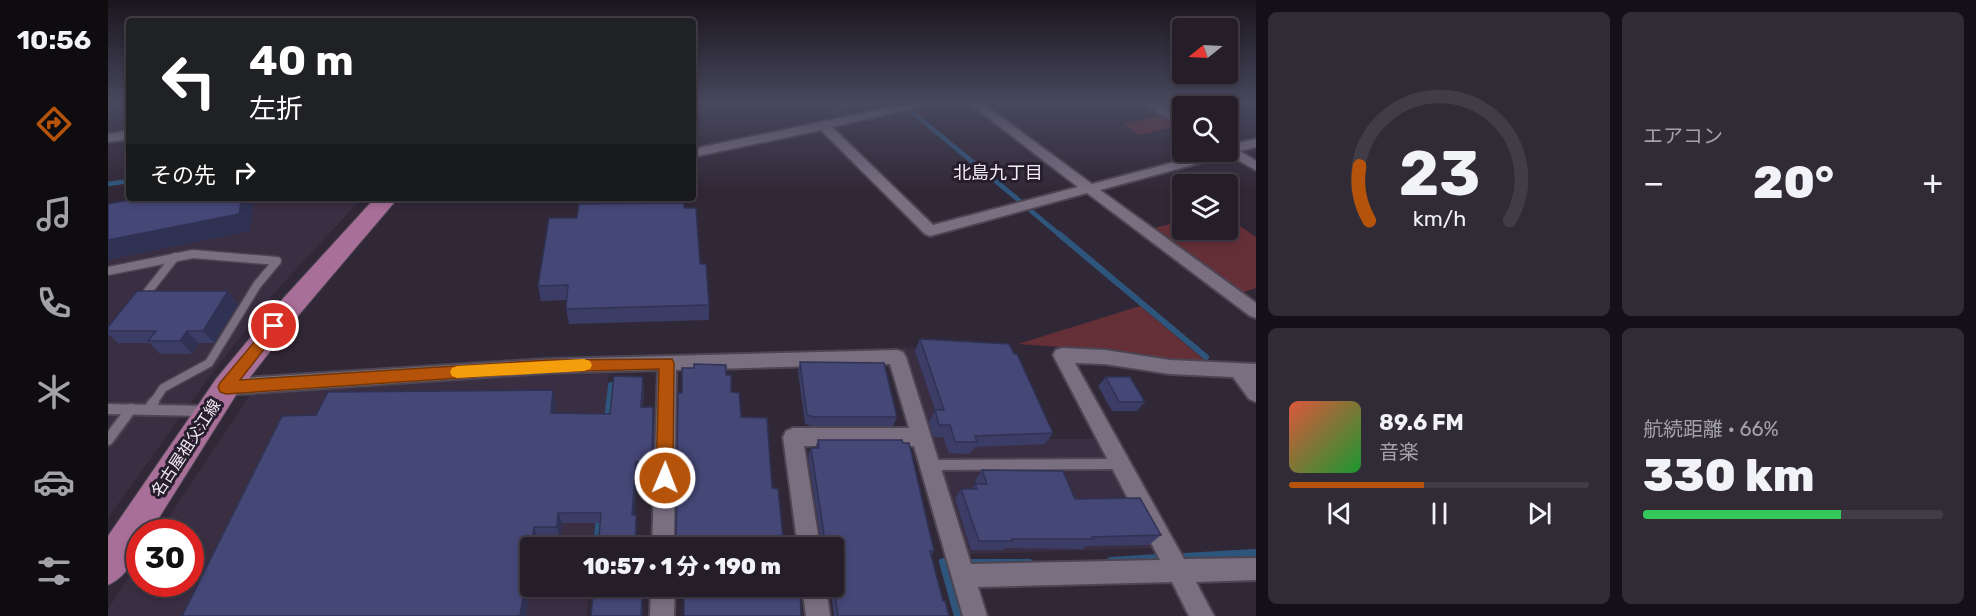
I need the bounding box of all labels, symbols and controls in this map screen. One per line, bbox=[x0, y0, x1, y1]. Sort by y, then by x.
north arrow bbox=[1172, 18, 1238, 84]
map controls bbox=[1172, 18, 1238, 240]
text: 10:56 bbox=[17, 24, 91, 56]
text: 40 m bbox=[249, 36, 354, 86]
icon: left bbox=[150, 42, 228, 120]
text: 左折 bbox=[249, 93, 303, 125]
button: search bbox=[1172, 96, 1238, 162]
icon: directions bbox=[33, 103, 75, 145]
text: エアコン bbox=[1643, 124, 1723, 148]
text: 23 bbox=[1398, 137, 1480, 211]
icon: right bbox=[228, 156, 261, 189]
text: 20° bbox=[1753, 156, 1834, 209]
text: その先 bbox=[150, 162, 216, 189]
district label: 北島九丁目 bbox=[953, 162, 1043, 184]
text: − bbox=[1643, 163, 1664, 202]
text: + bbox=[1922, 163, 1943, 202]
button: layers bbox=[1172, 174, 1238, 240]
icon: music bbox=[33, 193, 75, 235]
text: km/h bbox=[1412, 206, 1466, 231]
icon: phone bbox=[33, 282, 75, 324]
pin bbox=[248, 300, 299, 351]
icon: arrive bbox=[257, 309, 290, 342]
icon: climate bbox=[33, 371, 75, 413]
street label: 名古屋祖父江線 bbox=[148, 396, 224, 500]
text: 89.6 FM bbox=[1379, 409, 1464, 436]
text: 航続距離 · 66% bbox=[1643, 417, 1779, 441]
text: 音楽 bbox=[1379, 440, 1419, 464]
position arrow bbox=[633, 446, 697, 510]
text: 330 km bbox=[1643, 449, 1814, 502]
icon: car bbox=[33, 461, 75, 503]
icon: previous bbox=[1323, 497, 1356, 530]
icon: pause bbox=[1423, 497, 1456, 530]
icon: next bbox=[1523, 497, 1556, 530]
speed limit sign: 30 bbox=[126, 519, 204, 597]
icon: filters bbox=[33, 550, 75, 592]
text: 10:57 · 1 分 · 190 m bbox=[583, 553, 781, 580]

